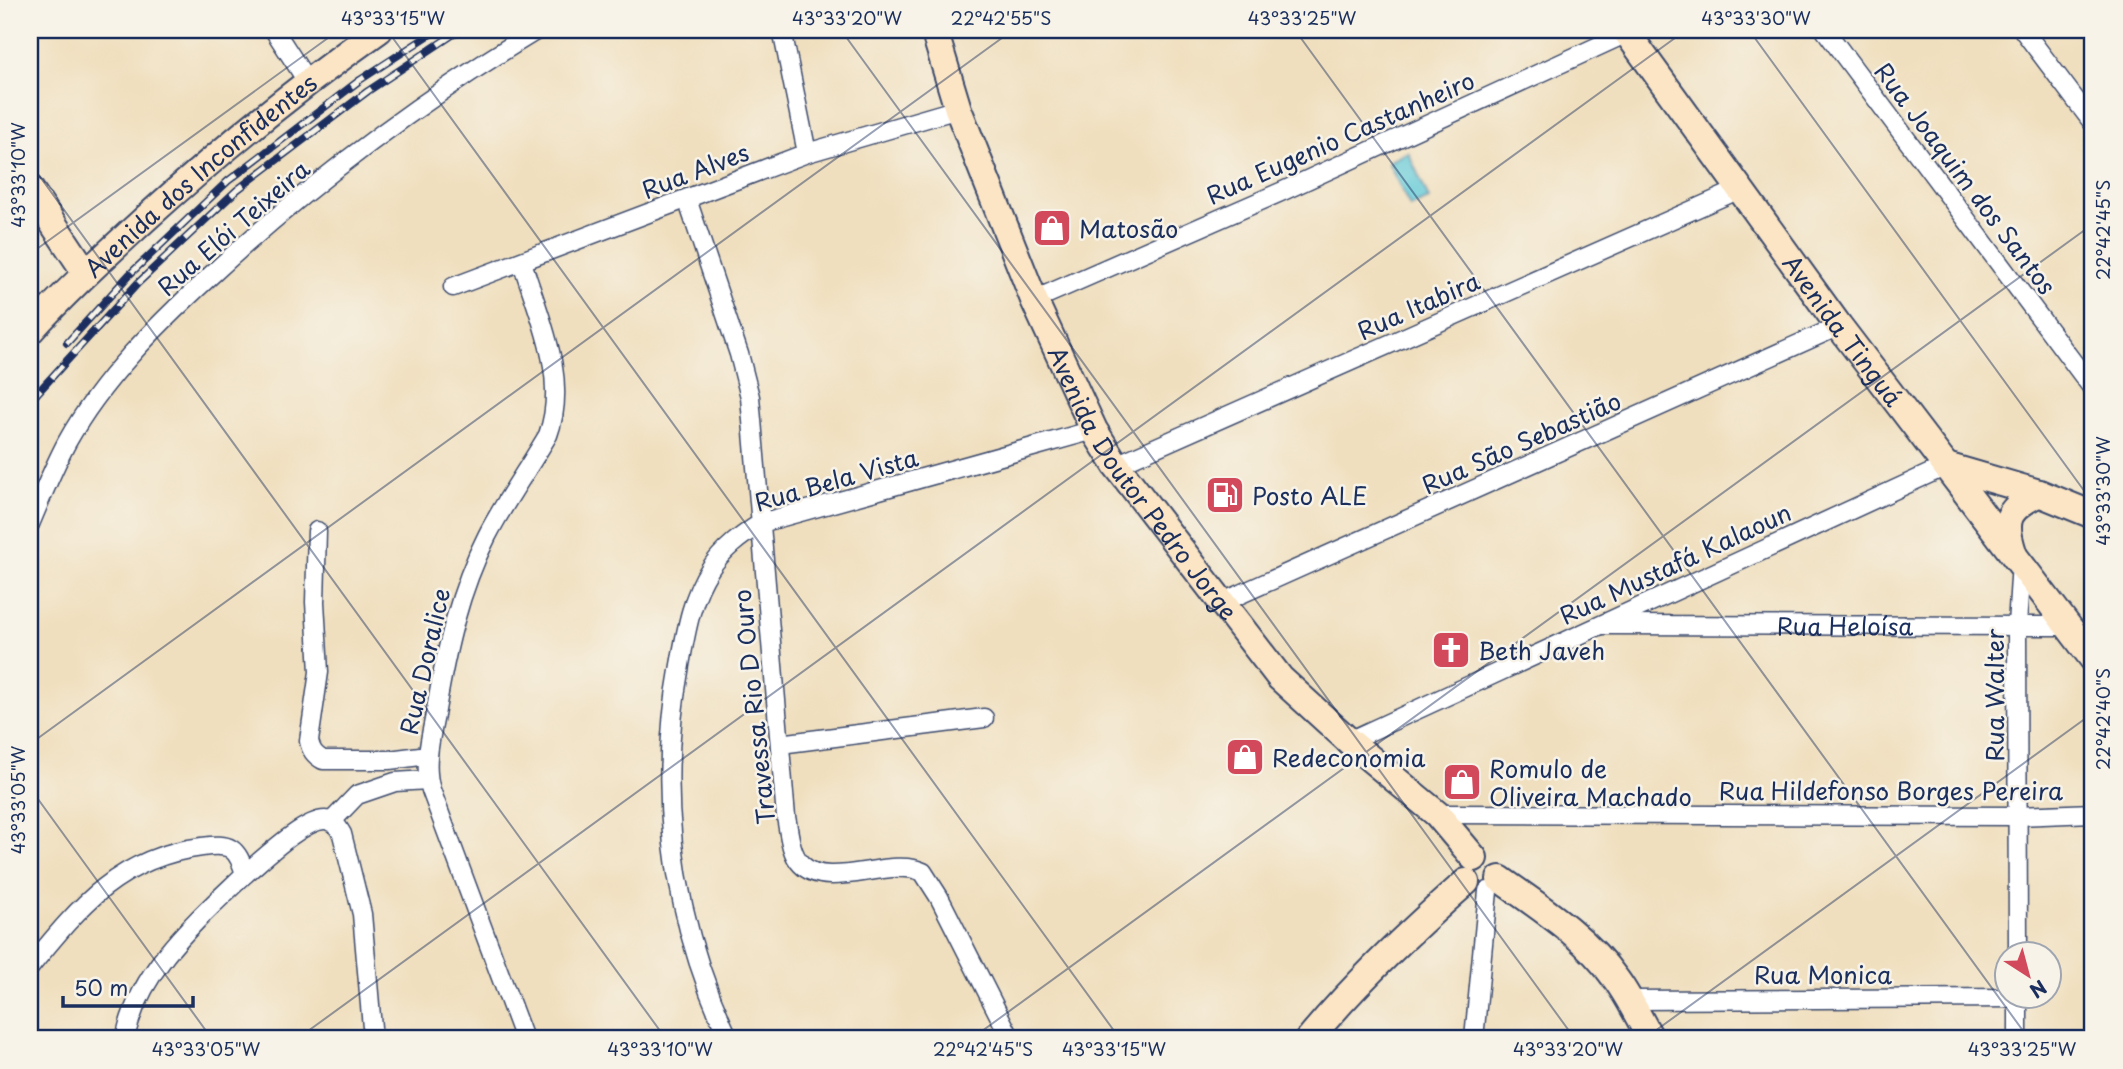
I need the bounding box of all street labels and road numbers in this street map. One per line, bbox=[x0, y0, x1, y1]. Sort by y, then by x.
street label: Rua Joaquim dos Santos bbox=[1867, 55, 2065, 301]
street label: Rua Eugenio Castanheiro bbox=[1200, 62, 1480, 212]
street label: Avenida dos Inconfidentes bbox=[75, 64, 324, 285]
street label: Rua Alves bbox=[636, 133, 754, 207]
street label: Rua Elói Teixeira bbox=[149, 151, 317, 303]
street label: Avenida Tinguá bbox=[1775, 247, 1912, 414]
street label: Rua Itabira bbox=[1351, 262, 1486, 348]
street label: Avenida Doutor Pedro Jorge bbox=[1040, 340, 1247, 627]
street label: Rua São Sebastião bbox=[1416, 382, 1626, 502]
street label: Rua Bela Vista bbox=[750, 438, 922, 520]
street label: Rua Mustafá Kalaoun bbox=[1553, 493, 1797, 633]
street label: Rua Doralice bbox=[390, 584, 458, 738]
street label: Travessa Rio D Ouro bbox=[723, 588, 783, 826]
street label: Rua Heloísa bbox=[1777, 607, 1913, 644]
street label: Rua Walter bbox=[1976, 628, 2012, 762]
street label: Rua Hildefonso Borges Pereira bbox=[1719, 772, 2063, 808]
street label: Rua Monica bbox=[1754, 956, 1892, 992]

